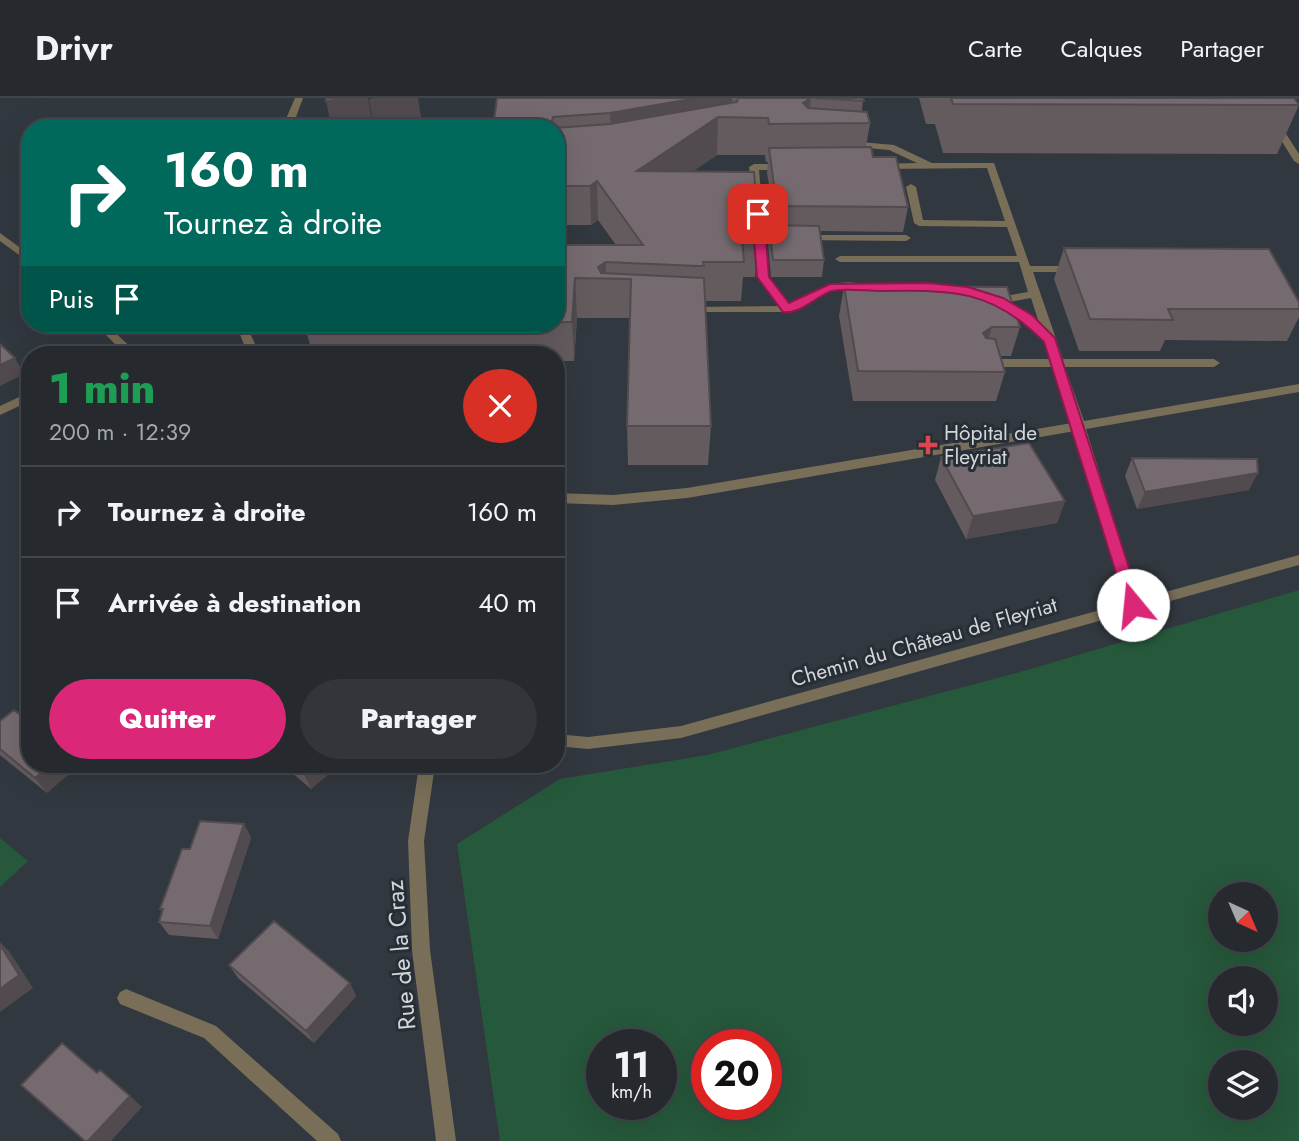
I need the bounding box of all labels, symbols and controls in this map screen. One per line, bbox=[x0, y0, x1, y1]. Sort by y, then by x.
text: Drivr bbox=[35, 25, 113, 72]
text: Carte bbox=[968, 31, 1022, 66]
text: Calques bbox=[1060, 31, 1142, 66]
text: Partager bbox=[1180, 31, 1264, 66]
text: 160 m bbox=[164, 135, 309, 205]
icon: right bbox=[49, 147, 140, 238]
pin bbox=[728, 184, 788, 244]
icon: arrive bbox=[739, 195, 777, 233]
text: Tournez à droite bbox=[164, 200, 382, 246]
text: Puis bbox=[49, 280, 94, 318]
icon: arrive bbox=[108, 280, 146, 318]
text: 1 min bbox=[49, 358, 155, 419]
button: close bbox=[463, 369, 537, 443]
text: 200 m · 12:39 bbox=[49, 415, 191, 449]
place label: Hôpital de Fleyriat bbox=[944, 418, 1037, 472]
marker: Hôpital de Fleyriat bbox=[918, 435, 938, 455]
icon: right bbox=[49, 493, 87, 531]
text: Tournez à droite bbox=[108, 493, 306, 531]
text: 160 m bbox=[467, 493, 537, 531]
position arrow bbox=[1096, 568, 1170, 642]
icon: arrive bbox=[49, 584, 87, 622]
text: Arrivée à destination bbox=[108, 584, 361, 622]
text: 40 m bbox=[478, 584, 537, 622]
street label: Chemin du Château de Fleyriat bbox=[787, 590, 1061, 694]
button: Quitter bbox=[49, 679, 286, 759]
button: Partager bbox=[300, 679, 537, 759]
street label: Rue de la Craz bbox=[377, 879, 424, 1031]
north arrow bbox=[1208, 882, 1278, 952]
map controls bbox=[1208, 882, 1278, 1120]
button: sound bbox=[1208, 966, 1278, 1036]
speed limit sign: 20 bbox=[691, 1029, 782, 1120]
text: 11 bbox=[614, 1040, 649, 1090]
button: layers bbox=[1208, 1050, 1278, 1120]
text: km/h bbox=[611, 1079, 652, 1105]

